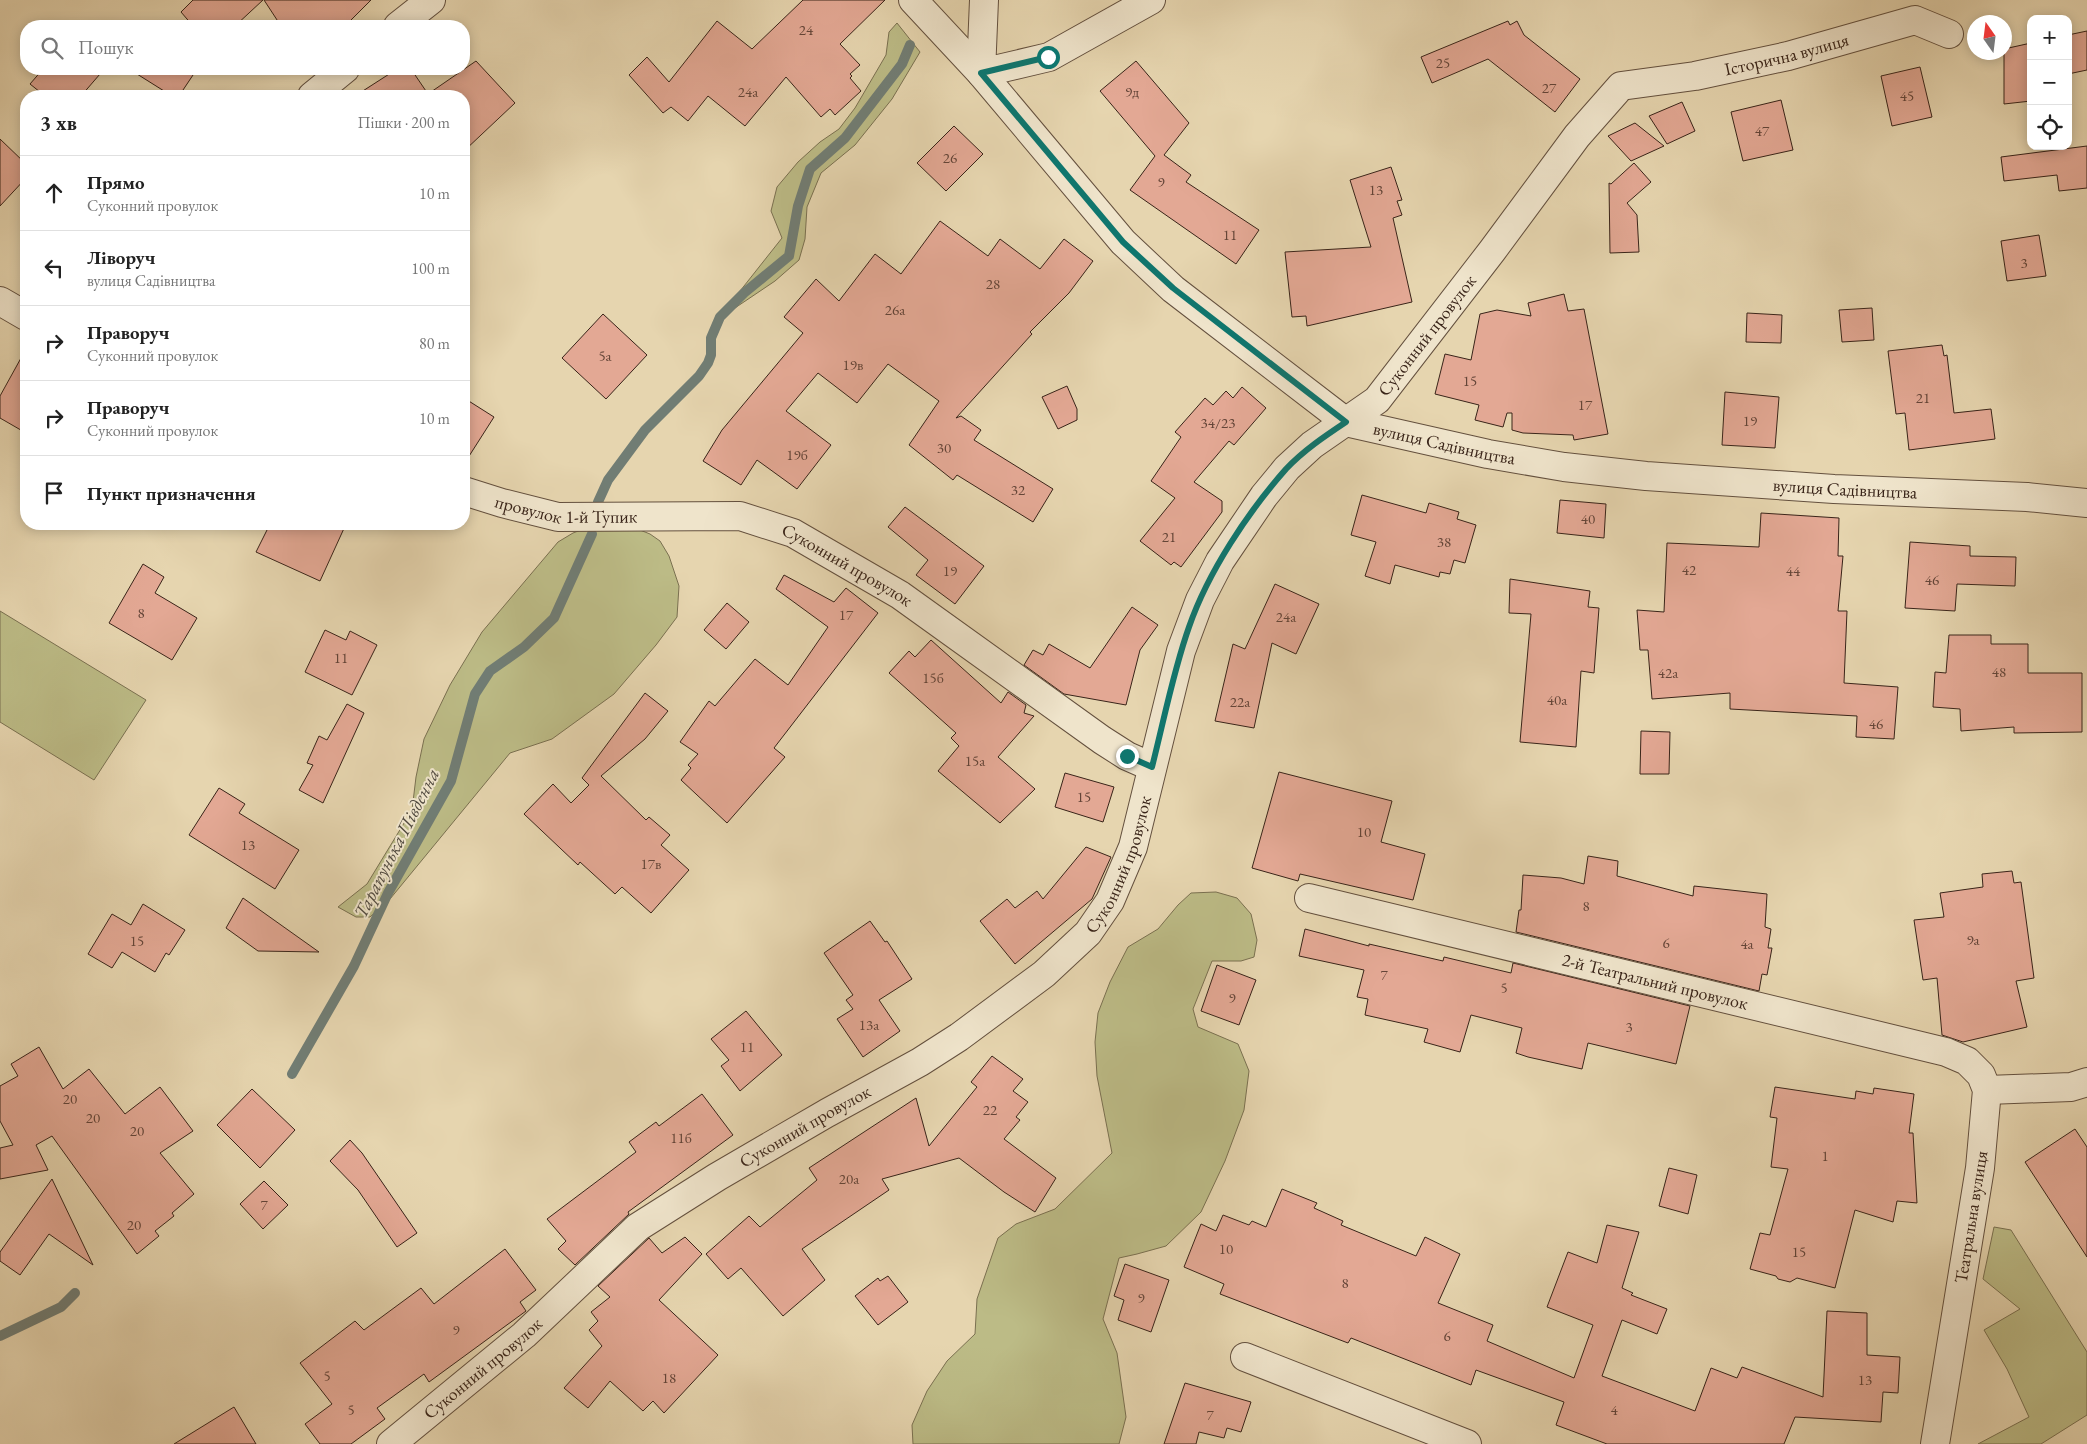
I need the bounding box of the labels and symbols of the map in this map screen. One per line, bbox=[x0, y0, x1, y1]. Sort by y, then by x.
north arrow bbox=[1967, 15, 2012, 60]
house number: 24 bbox=[799, 20, 814, 39]
street label: Історична вулиця bbox=[1722, 27, 1851, 80]
route start bbox=[1037, 46, 1060, 69]
house number: 25 bbox=[1436, 53, 1450, 72]
house number: 27 bbox=[1542, 78, 1557, 97]
house number: 24а bbox=[738, 82, 758, 101]
house number: 9д bbox=[1125, 82, 1139, 101]
house number: 45 bbox=[1900, 86, 1914, 105]
house number: 47 bbox=[1755, 121, 1770, 140]
house number: 26 bbox=[943, 148, 957, 167]
house number: 9 bbox=[1157, 172, 1165, 191]
house number: 13 bbox=[1369, 180, 1383, 199]
house number: 11 bbox=[1223, 225, 1237, 244]
house number: 3 bbox=[2020, 253, 2028, 272]
street label: Суконний провулок bbox=[1372, 269, 1481, 401]
house number: 28 bbox=[986, 274, 1000, 293]
house number: 26а bbox=[885, 300, 905, 319]
house number: 5а bbox=[598, 346, 612, 365]
house number: 19в bbox=[843, 355, 863, 374]
house number: 15 bbox=[1463, 371, 1477, 390]
house number: 21 bbox=[1916, 388, 1930, 407]
house number: 17 bbox=[1578, 395, 1593, 414]
house number: 19 bbox=[1743, 411, 1757, 430]
house number: 34/23 bbox=[1201, 413, 1235, 432]
street label: вулиця Садівництва bbox=[1371, 417, 1518, 470]
house number: 30 bbox=[937, 438, 951, 457]
house number: 19б bbox=[786, 445, 808, 464]
street label: вулиця Садівництва bbox=[1772, 473, 1919, 503]
house number: 32 bbox=[1011, 480, 1026, 499]
street label: провулок 1-й Тупик bbox=[492, 489, 638, 529]
house number: 40 bbox=[1581, 509, 1595, 528]
street label: Суконний провулок bbox=[779, 518, 918, 612]
house number: 21 bbox=[1162, 527, 1176, 546]
house number: 38 bbox=[1437, 532, 1451, 551]
house number: 42 bbox=[1682, 560, 1697, 579]
house number: 19 bbox=[943, 561, 957, 580]
house number: 44 bbox=[1786, 561, 1801, 580]
house number: 46 bbox=[1925, 570, 1939, 589]
house number: 8 bbox=[137, 603, 145, 622]
house number: 17 bbox=[839, 605, 854, 624]
house number: 24а bbox=[1276, 607, 1296, 626]
house number: 11 bbox=[334, 648, 348, 667]
house number: 48 bbox=[1992, 662, 2006, 681]
house number: 42а bbox=[1658, 663, 1678, 682]
house number: 15б bbox=[922, 668, 944, 687]
house number: 40а bbox=[1547, 690, 1567, 709]
house number: 22а bbox=[1230, 692, 1250, 711]
house number: 46 bbox=[1869, 714, 1883, 733]
route end bbox=[1116, 745, 1139, 768]
house number: 15а bbox=[965, 751, 985, 770]
water label: Тарапунька Південна bbox=[348, 764, 445, 922]
house number: 15 bbox=[1077, 787, 1091, 806]
street label: Суконний провулок bbox=[1079, 793, 1156, 937]
house number: 10 bbox=[1357, 822, 1371, 841]
house number: 13 bbox=[241, 835, 255, 854]
house number: 17в bbox=[641, 854, 661, 873]
house number: 8 bbox=[1582, 896, 1590, 915]
house number: 9а bbox=[1966, 930, 1980, 949]
house number: 15 bbox=[130, 931, 144, 950]
house number: 6 bbox=[1662, 933, 1670, 952]
house number: 4а bbox=[1740, 934, 1754, 953]
street label: 2-й Театральний провулок bbox=[1560, 948, 1751, 1015]
house number: 7 bbox=[1380, 965, 1388, 984]
house number: 5 bbox=[1500, 978, 1508, 997]
house number: 9 bbox=[1228, 988, 1236, 1007]
house number: 13а bbox=[859, 1015, 879, 1034]
house number: 3 bbox=[1625, 1017, 1633, 1036]
house number: 11 bbox=[740, 1037, 754, 1056]
street label: Суконний провулок bbox=[735, 1079, 875, 1173]
house number: 20 bbox=[63, 1089, 77, 1108]
house number: 22 bbox=[983, 1100, 998, 1119]
house number: 20 bbox=[86, 1108, 100, 1127]
house number: 20 bbox=[130, 1121, 144, 1140]
house number: 11б bbox=[670, 1128, 692, 1147]
house number: 1 bbox=[1821, 1146, 1829, 1165]
street label: Театральна вулиця bbox=[1949, 1149, 1992, 1285]
house number: 20а bbox=[839, 1169, 859, 1188]
house number: 7 bbox=[260, 1195, 268, 1214]
house number: 20 bbox=[127, 1215, 141, 1234]
house number: 10 bbox=[1219, 1239, 1233, 1258]
house number: 15 bbox=[1792, 1242, 1806, 1261]
house number: 8 bbox=[1341, 1273, 1349, 1292]
house number: 9 bbox=[1137, 1288, 1145, 1307]
street label: Суконний провулок bbox=[418, 1312, 547, 1424]
house number: 9 bbox=[452, 1320, 460, 1339]
house number: 6 bbox=[1443, 1326, 1451, 1345]
house number: 5 bbox=[323, 1366, 331, 1385]
house number: 18 bbox=[662, 1368, 676, 1387]
house number: 13 bbox=[1858, 1370, 1872, 1389]
house number: 5 bbox=[347, 1400, 355, 1419]
house number: 4 bbox=[1610, 1400, 1618, 1419]
house number: 7 bbox=[1206, 1405, 1214, 1424]

